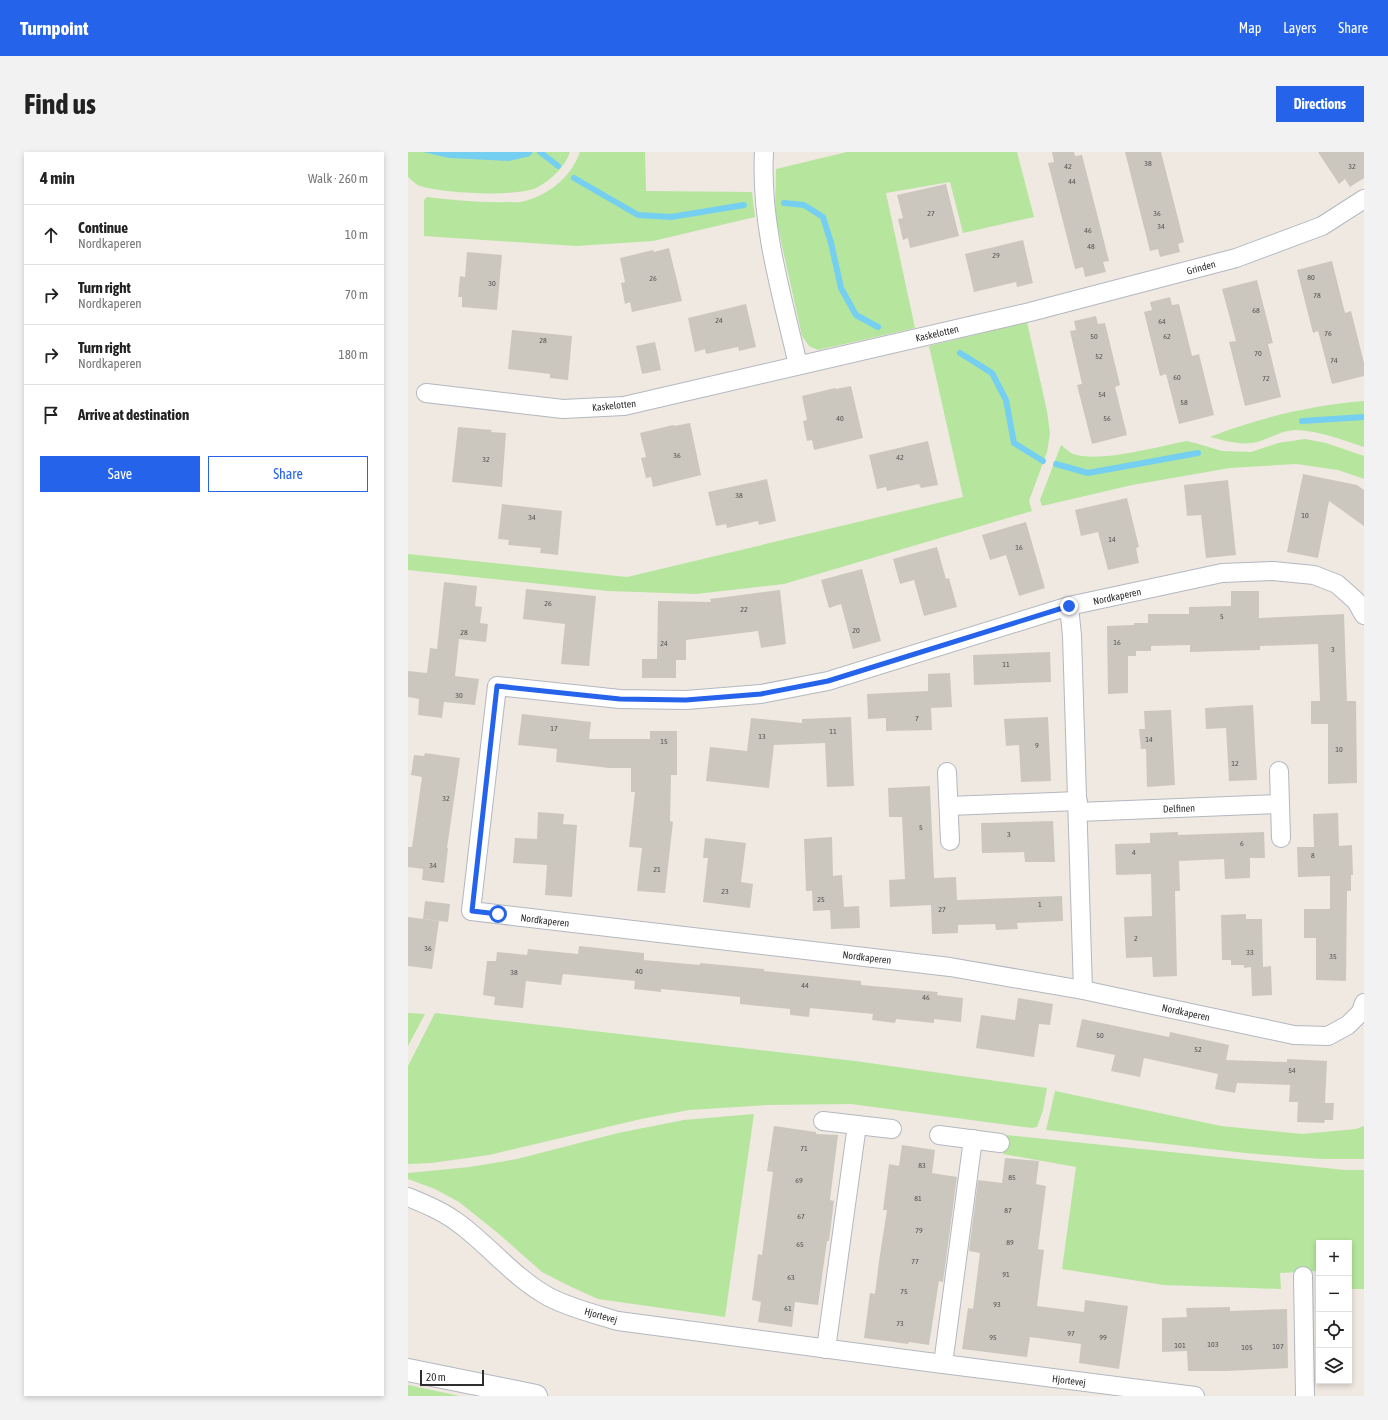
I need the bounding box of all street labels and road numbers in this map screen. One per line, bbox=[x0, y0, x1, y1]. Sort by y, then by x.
street label: Grinden bbox=[1185, 258, 1217, 277]
street label: Kaskelotten bbox=[914, 323, 960, 344]
street label: Kaskelotten bbox=[592, 398, 637, 413]
street label: Nordkaperen bbox=[1092, 586, 1142, 607]
street label: Delfinen bbox=[1163, 802, 1195, 815]
street label: Nordkaperen bbox=[520, 912, 570, 929]
street label: Nordkaperen bbox=[842, 949, 892, 966]
street label: Nordkaperen bbox=[1161, 1002, 1211, 1023]
street label: Hjortevej bbox=[583, 1306, 619, 1325]
street label: Hjortevej bbox=[1052, 1373, 1086, 1388]

